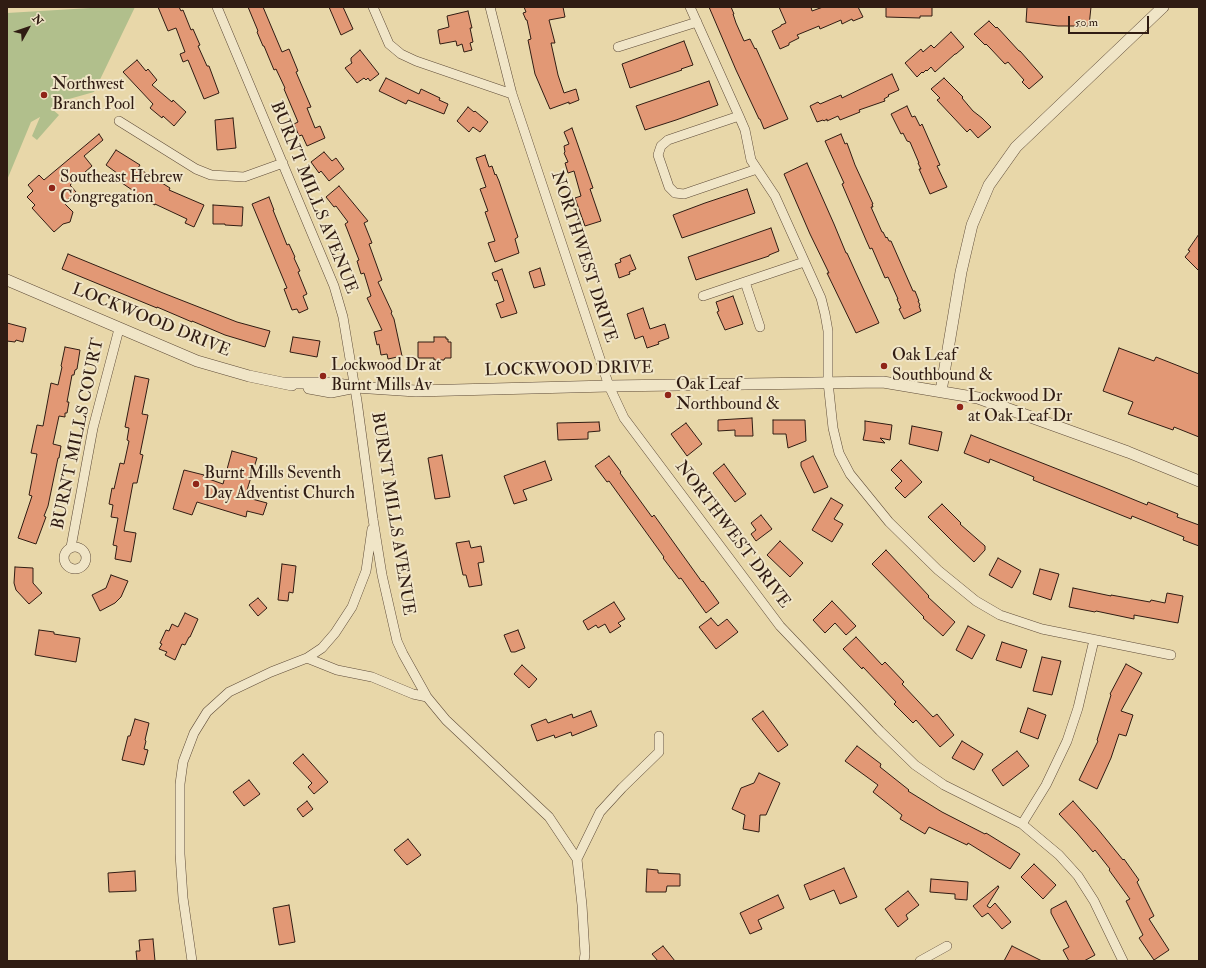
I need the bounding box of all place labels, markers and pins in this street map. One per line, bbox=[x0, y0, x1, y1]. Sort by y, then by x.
place label: Northwest Branch Pool bbox=[52, 75, 135, 115]
marker: Northwest Branch Pool bbox=[39, 90, 49, 100]
place label: Southeast Hebrew Congregation bbox=[60, 168, 183, 208]
marker: Southeast Hebrew Congregation bbox=[47, 183, 57, 193]
place label: Oak Leaf Southbound & bbox=[892, 346, 993, 386]
place label: Lockwood Dr at Burnt Mills Av bbox=[331, 356, 441, 396]
marker: Oak Leaf Southbound & bbox=[879, 361, 889, 371]
marker: Lockwood Dr at Burnt Mills Av bbox=[318, 371, 328, 381]
place label: Oak Leaf Northbound & bbox=[676, 375, 780, 415]
place label: Lockwood Dr at Oak Leaf Dr bbox=[968, 387, 1072, 427]
marker: Oak Leaf Northbound & bbox=[663, 390, 673, 400]
marker: Lockwood Dr at Oak Leaf Dr bbox=[955, 402, 965, 412]
place label: Burnt Mills Seventh Day Adventist Church bbox=[204, 464, 355, 504]
marker: Burnt Mills Seventh Day Adventist Church bbox=[191, 479, 201, 489]

